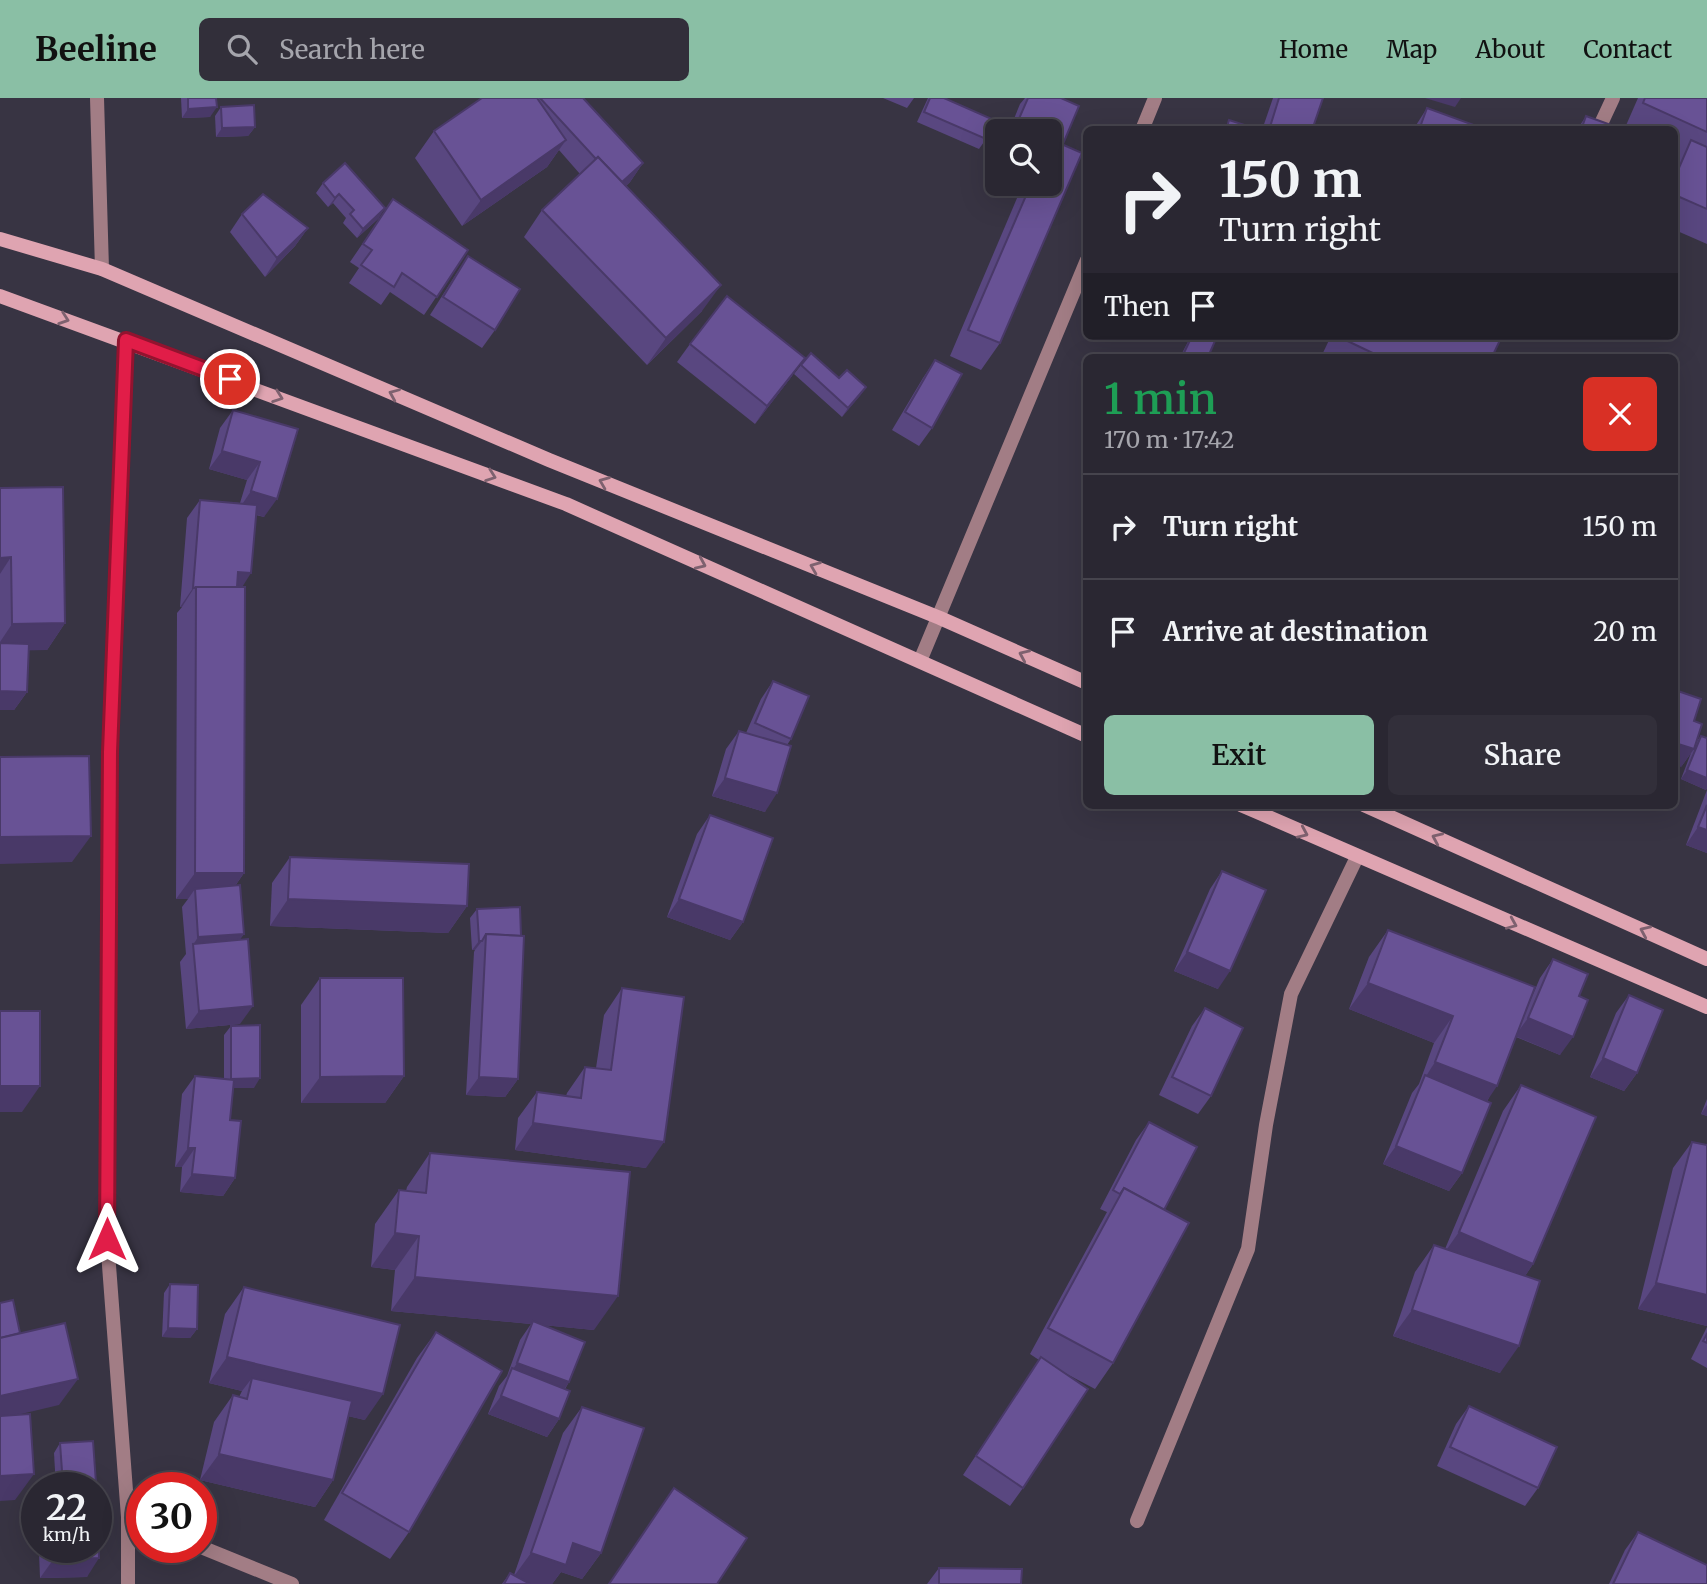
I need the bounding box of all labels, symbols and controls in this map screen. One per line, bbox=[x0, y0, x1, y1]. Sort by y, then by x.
search box bbox=[199, 18, 689, 81]
text: Beeline bbox=[35, 29, 157, 70]
icon: search bbox=[223, 30, 261, 68]
text: Search here bbox=[279, 33, 425, 66]
text: Home bbox=[1279, 34, 1348, 65]
text: Map bbox=[1386, 34, 1437, 65]
text: About bbox=[1475, 34, 1545, 65]
text: Contact bbox=[1583, 34, 1672, 65]
map controls bbox=[985, 119, 1062, 196]
button: search bbox=[985, 119, 1062, 196]
text: 150 m bbox=[1219, 149, 1362, 210]
icon: right bbox=[1104, 154, 1195, 245]
text: Turn right bbox=[1219, 210, 1381, 250]
icon: arrive bbox=[1184, 287, 1222, 325]
text: Then bbox=[1104, 290, 1170, 323]
one-way arrow bbox=[58, 311, 70, 325]
pin bbox=[200, 349, 260, 409]
icon: arrive bbox=[211, 360, 249, 398]
text: 1 min bbox=[1104, 373, 1217, 425]
button: close bbox=[1583, 377, 1657, 451]
one-way arrow bbox=[389, 388, 401, 402]
one-way arrow bbox=[272, 389, 284, 403]
text: 170 m · 17:42 bbox=[1104, 425, 1234, 454]
one-way arrow bbox=[485, 468, 497, 482]
one-way arrow bbox=[598, 476, 611, 490]
icon: right bbox=[1104, 508, 1142, 546]
text: Turn right bbox=[1163, 510, 1298, 543]
text: 150 m bbox=[1583, 510, 1657, 543]
one-way arrow bbox=[694, 556, 706, 570]
one-way arrow bbox=[809, 562, 821, 576]
icon: arrive bbox=[1104, 613, 1142, 651]
text: Arrive at destination bbox=[1163, 615, 1428, 648]
text: 20 m bbox=[1593, 615, 1657, 648]
one-way arrow bbox=[1019, 649, 1031, 663]
button: Exit bbox=[1104, 715, 1374, 795]
button: Share bbox=[1388, 715, 1657, 795]
one-way arrow bbox=[1296, 825, 1308, 839]
one-way arrow bbox=[1432, 832, 1444, 846]
one-way arrow bbox=[1505, 915, 1517, 929]
one-way arrow bbox=[1640, 925, 1652, 939]
position arrow bbox=[70, 1202, 144, 1276]
speed limit sign: 30 bbox=[126, 1472, 217, 1563]
text: 22 bbox=[46, 1486, 87, 1530]
text: km/h bbox=[43, 1523, 90, 1546]

